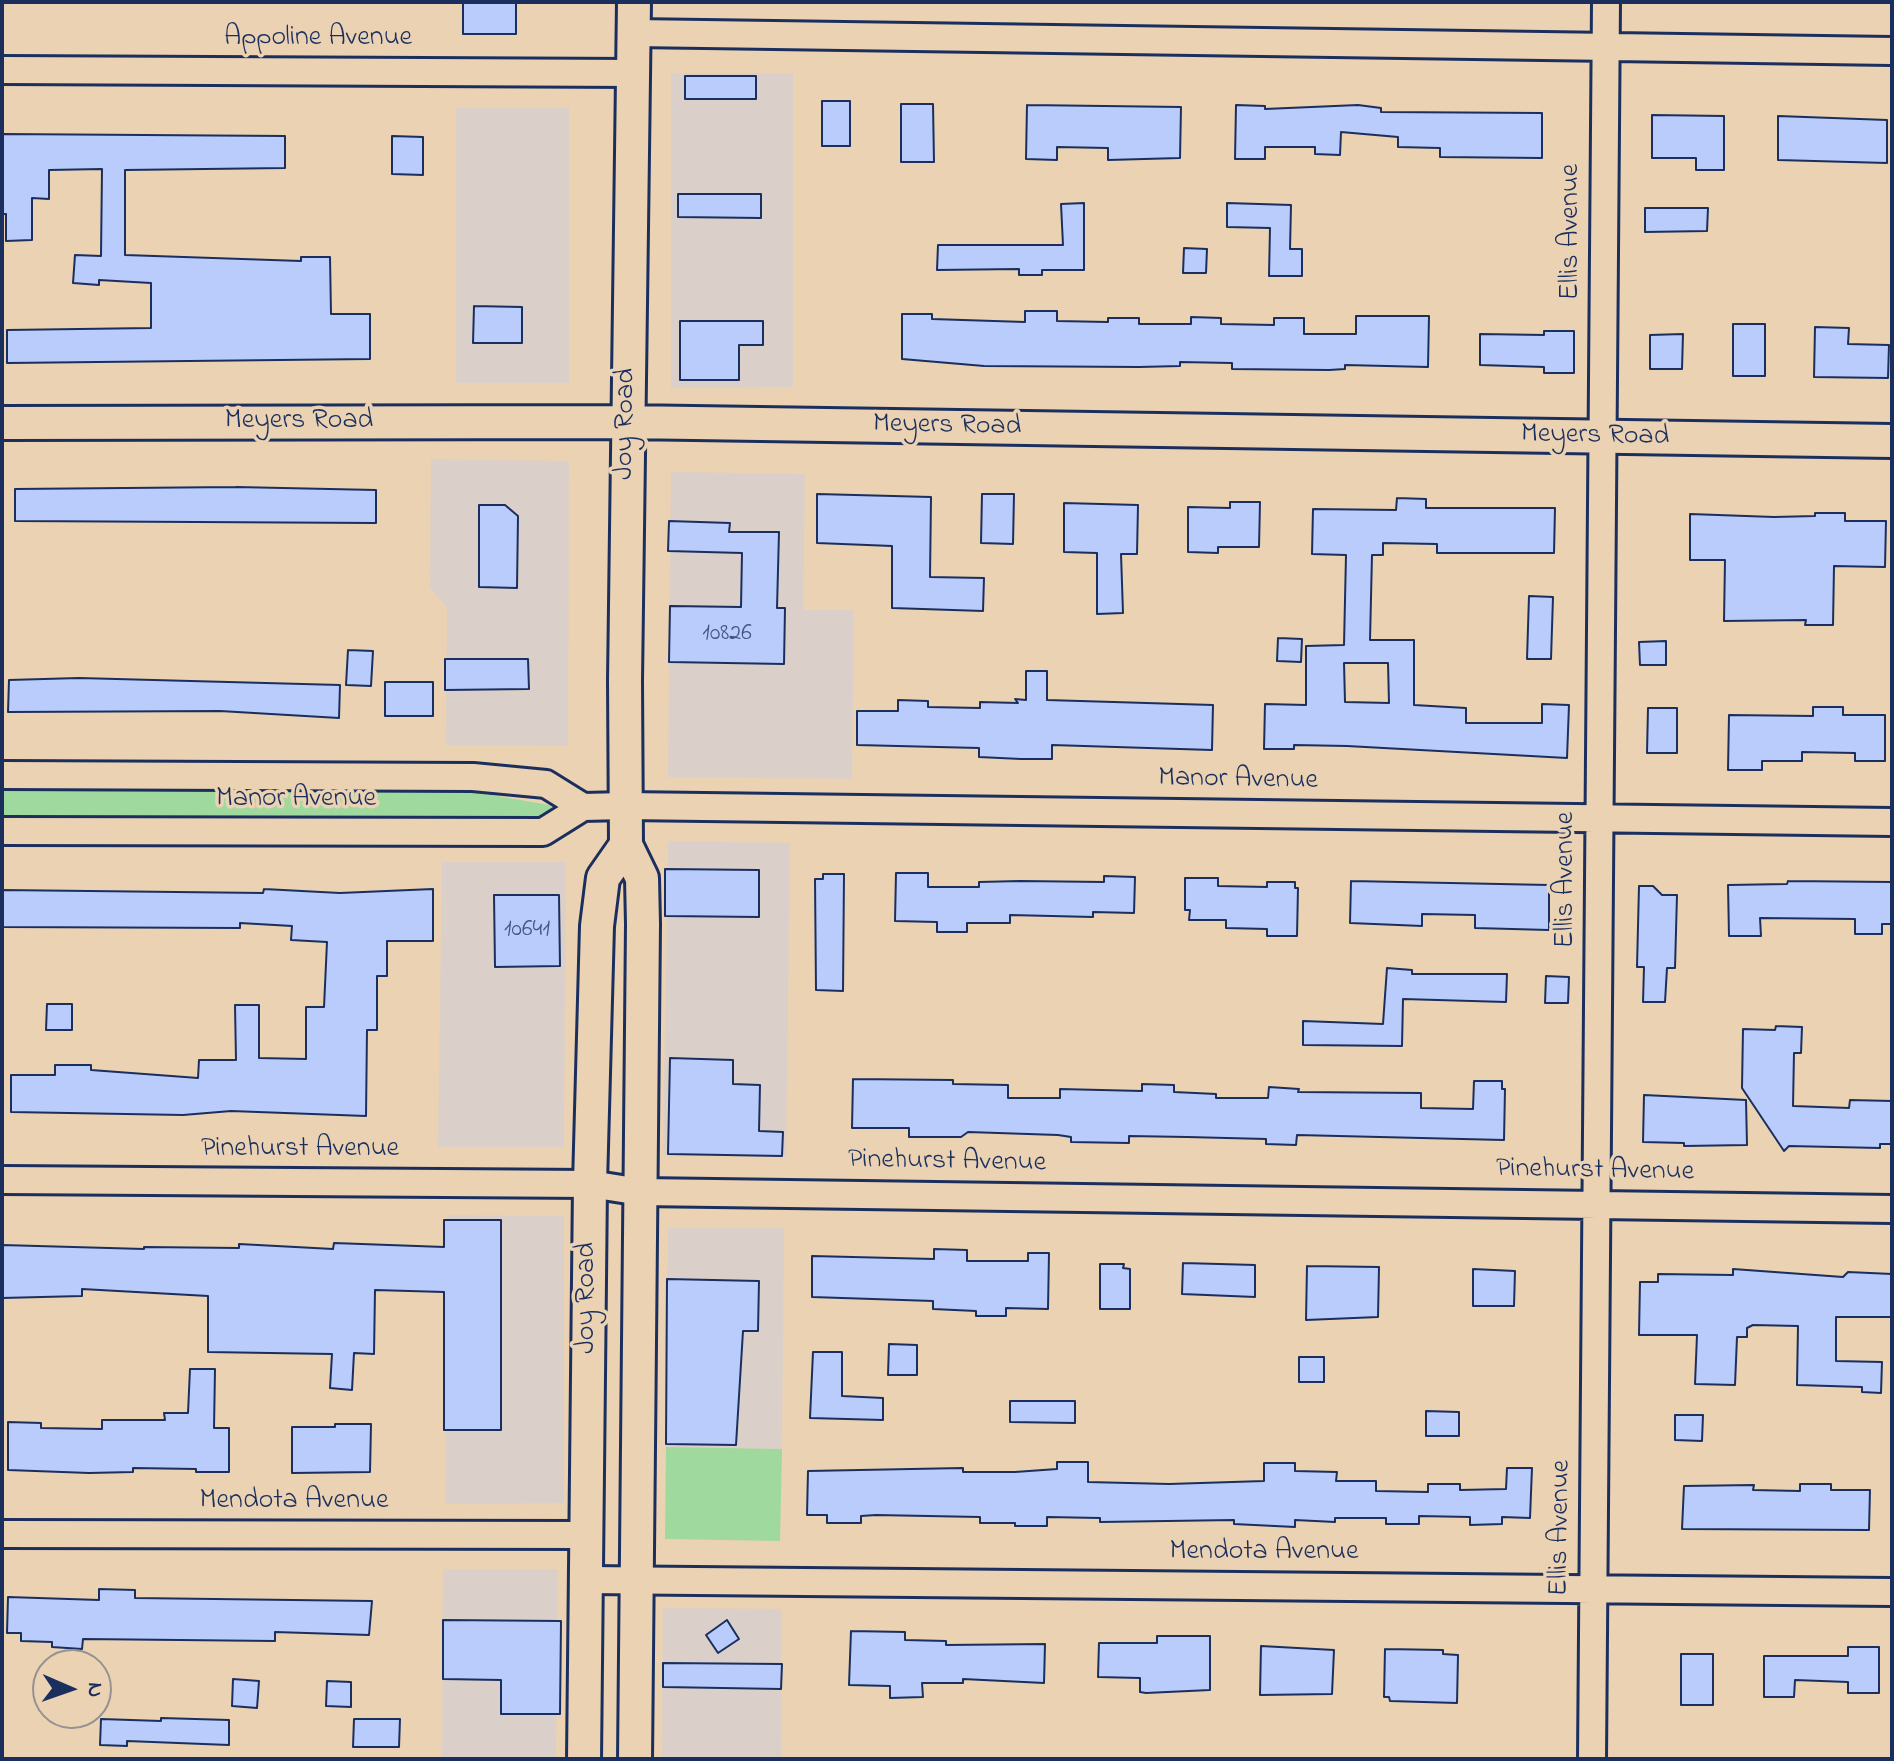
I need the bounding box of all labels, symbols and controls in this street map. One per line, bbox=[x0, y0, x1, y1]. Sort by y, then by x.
street label: Appoline Avenue bbox=[224, 22, 412, 56]
street label: Ellis Avenue bbox=[1555, 164, 1589, 300]
street label: Joy Road bbox=[609, 368, 645, 480]
street label: Meyers Road bbox=[225, 405, 373, 439]
street label: Meyers Road bbox=[872, 409, 1022, 445]
street label: Meyers Road bbox=[1520, 419, 1670, 455]
house number: 10826 bbox=[702, 621, 752, 649]
street label: Manor Avenue bbox=[1158, 763, 1318, 799]
street label: Manor Avenue bbox=[216, 783, 376, 817]
street label: Ellis Avenue bbox=[1550, 812, 1584, 948]
house number: 10641 bbox=[504, 917, 550, 945]
street label: Pinehurst Avenue bbox=[201, 1133, 399, 1167]
street label: Pinehurst Avenue bbox=[848, 1144, 1046, 1182]
street label: Pinehurst Avenue bbox=[1496, 1153, 1694, 1191]
street label: Joy Road bbox=[571, 1242, 605, 1354]
street label: Ellis Avenue bbox=[1544, 1460, 1580, 1596]
street label: Mendota Avenue bbox=[200, 1485, 388, 1519]
street label: Mendota Avenue bbox=[1170, 1536, 1358, 1570]
north arrow bbox=[32, 1649, 112, 1729]
text: N bbox=[78, 1682, 110, 1698]

